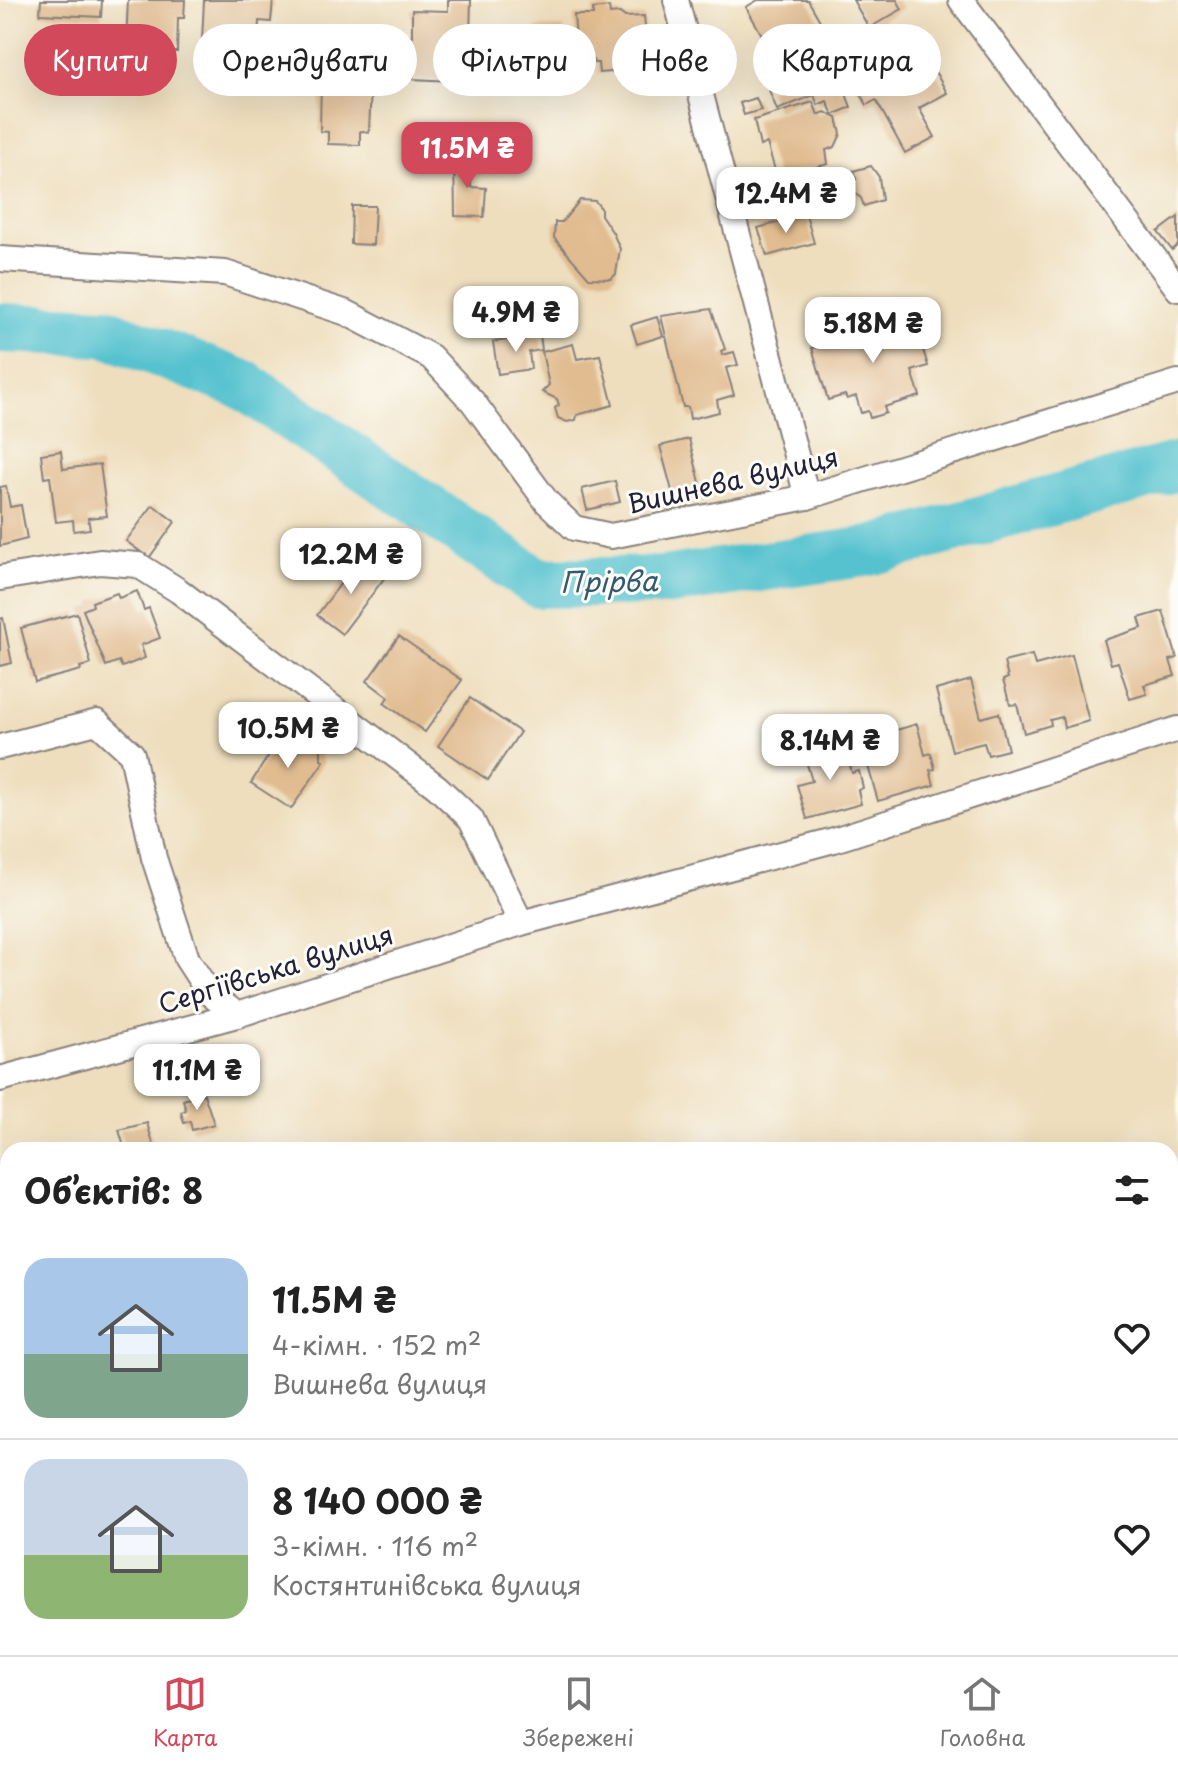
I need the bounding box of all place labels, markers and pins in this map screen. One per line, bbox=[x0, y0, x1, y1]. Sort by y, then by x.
pin: 11.5M ₴ bbox=[393, 122, 541, 190]
pin: 12.4M ₴ bbox=[712, 167, 860, 235]
pin: 4.9M ₴ bbox=[451, 286, 581, 354]
pin: 5.18M ₴ bbox=[799, 297, 947, 365]
pin: 12.2M ₴ bbox=[277, 528, 425, 596]
pin: 10.5M ₴ bbox=[214, 702, 362, 770]
pin: 8.14M ₴ bbox=[756, 714, 904, 782]
pin: 11.1M ₴ bbox=[123, 1044, 271, 1112]

